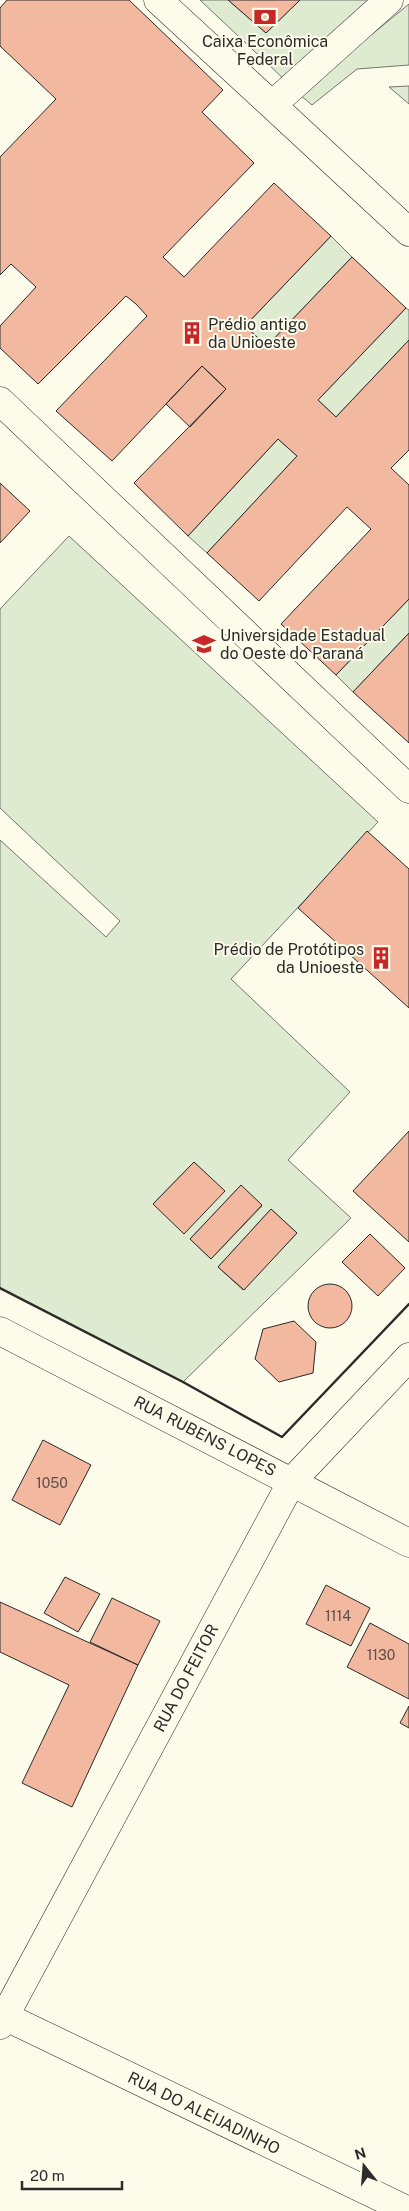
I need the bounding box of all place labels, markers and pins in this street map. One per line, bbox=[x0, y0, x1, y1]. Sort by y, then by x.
bank icon: Caixa Econômica Federal bbox=[252, 4, 278, 30]
place label: Caixa Econômica Federal bbox=[202, 32, 328, 69]
place label: Prédio antigo da Unioeste bbox=[208, 315, 306, 352]
building icon: Prédio antigo da Unioeste bbox=[179, 320, 205, 346]
place label: Universidade Estadual do Oeste do Paraná bbox=[220, 626, 386, 663]
school or university icon: Universidade Estadual do Oeste do Paraná bbox=[191, 631, 217, 657]
place label: Prédio de Protótipos da Unioeste bbox=[213, 940, 364, 977]
building icon: Prédio de Protótipos da Unioeste bbox=[368, 945, 394, 971]

